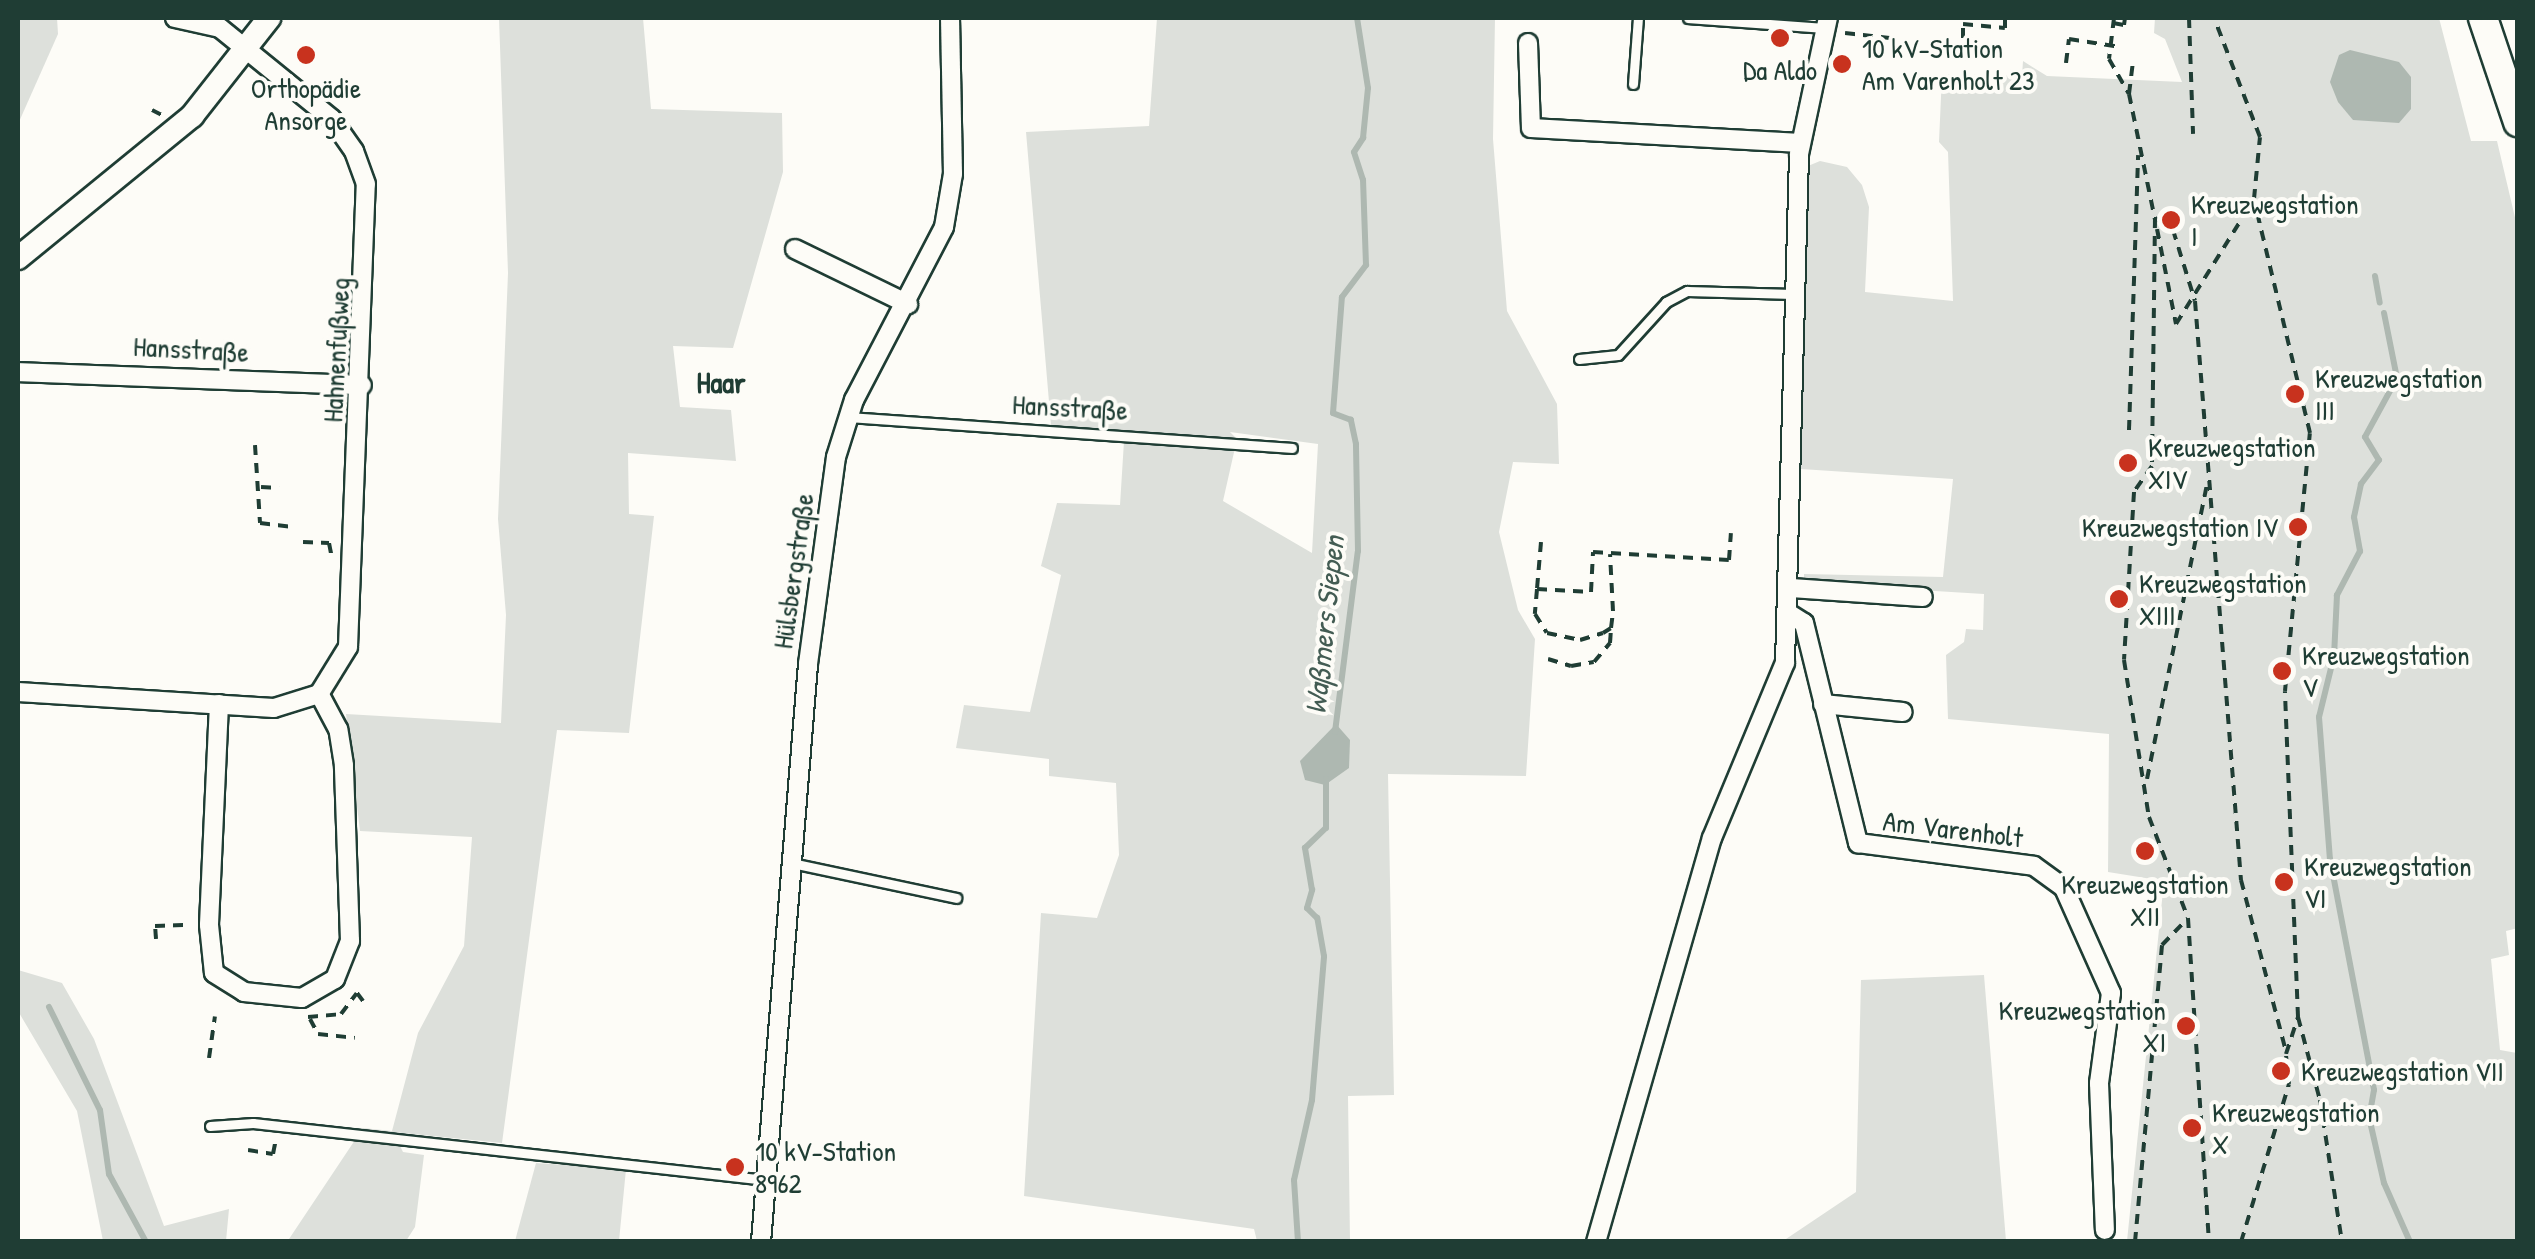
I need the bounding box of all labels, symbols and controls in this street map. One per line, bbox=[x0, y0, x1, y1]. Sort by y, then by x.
marker: Da Aldo bbox=[1769, 27, 1791, 49]
place label: 10 kV-Station Am Varenholt 23 bbox=[1862, 31, 2035, 97]
marker: Orthopädie Ansorge bbox=[295, 44, 317, 66]
place label: Da Aldo bbox=[1743, 53, 1817, 87]
marker: 10 kV-Station Am Varenholt 23 bbox=[1831, 53, 1853, 75]
place label: Orthopädie Ansorge bbox=[251, 71, 361, 137]
place label: Kreuzwegstation I bbox=[2191, 187, 2359, 253]
marker: Kreuzwegstation I bbox=[2160, 209, 2182, 231]
street label: Hahnenfußweg bbox=[315, 277, 357, 423]
street label: Hansstraße bbox=[132, 329, 250, 369]
place label: Kreuzwegstation III bbox=[2315, 361, 2483, 427]
district label: Haar bbox=[696, 364, 746, 400]
marker: Kreuzwegstation III bbox=[2284, 383, 2306, 405]
street label: Hansstraße bbox=[1011, 387, 1129, 427]
place label: Kreuzwegstation XIV bbox=[2148, 430, 2316, 496]
marker: Kreuzwegstation XIV bbox=[2117, 452, 2139, 474]
street label: Hülsbergstraße bbox=[765, 491, 821, 651]
place label: Kreuzwegstation IV bbox=[2082, 510, 2278, 544]
marker: Kreuzwegstation IV bbox=[2287, 516, 2309, 538]
water label: Waßmers Siepen bbox=[1297, 534, 1351, 716]
place label: Kreuzwegstation XIII bbox=[2139, 566, 2307, 632]
marker: Kreuzwegstation XIII bbox=[2108, 588, 2130, 610]
place label: Kreuzwegstation V bbox=[2302, 638, 2470, 704]
marker: Kreuzwegstation V bbox=[2271, 660, 2293, 682]
street label: Am Varenholt bbox=[1881, 804, 2025, 854]
marker: Kreuzwegstation XII bbox=[2134, 840, 2156, 862]
place label: Kreuzwegstation VI bbox=[2304, 849, 2472, 915]
place label: Kreuzwegstation XII bbox=[2061, 867, 2229, 933]
marker: Kreuzwegstation VI bbox=[2273, 871, 2295, 893]
place label: Kreuzwegstation XI bbox=[1998, 993, 2166, 1059]
marker: Kreuzwegstation XI bbox=[2175, 1015, 2197, 1037]
place label: Kreuzwegstation VII bbox=[2301, 1054, 2504, 1088]
marker: Kreuzwegstation VII bbox=[2270, 1060, 2292, 1082]
place label: Kreuzwegstation X bbox=[2212, 1095, 2380, 1161]
marker: Kreuzwegstation X bbox=[2181, 1117, 2203, 1139]
place label: 10 kV-Station 8962 bbox=[755, 1134, 896, 1200]
marker: 10 kV-Station 8962 bbox=[724, 1156, 746, 1178]

